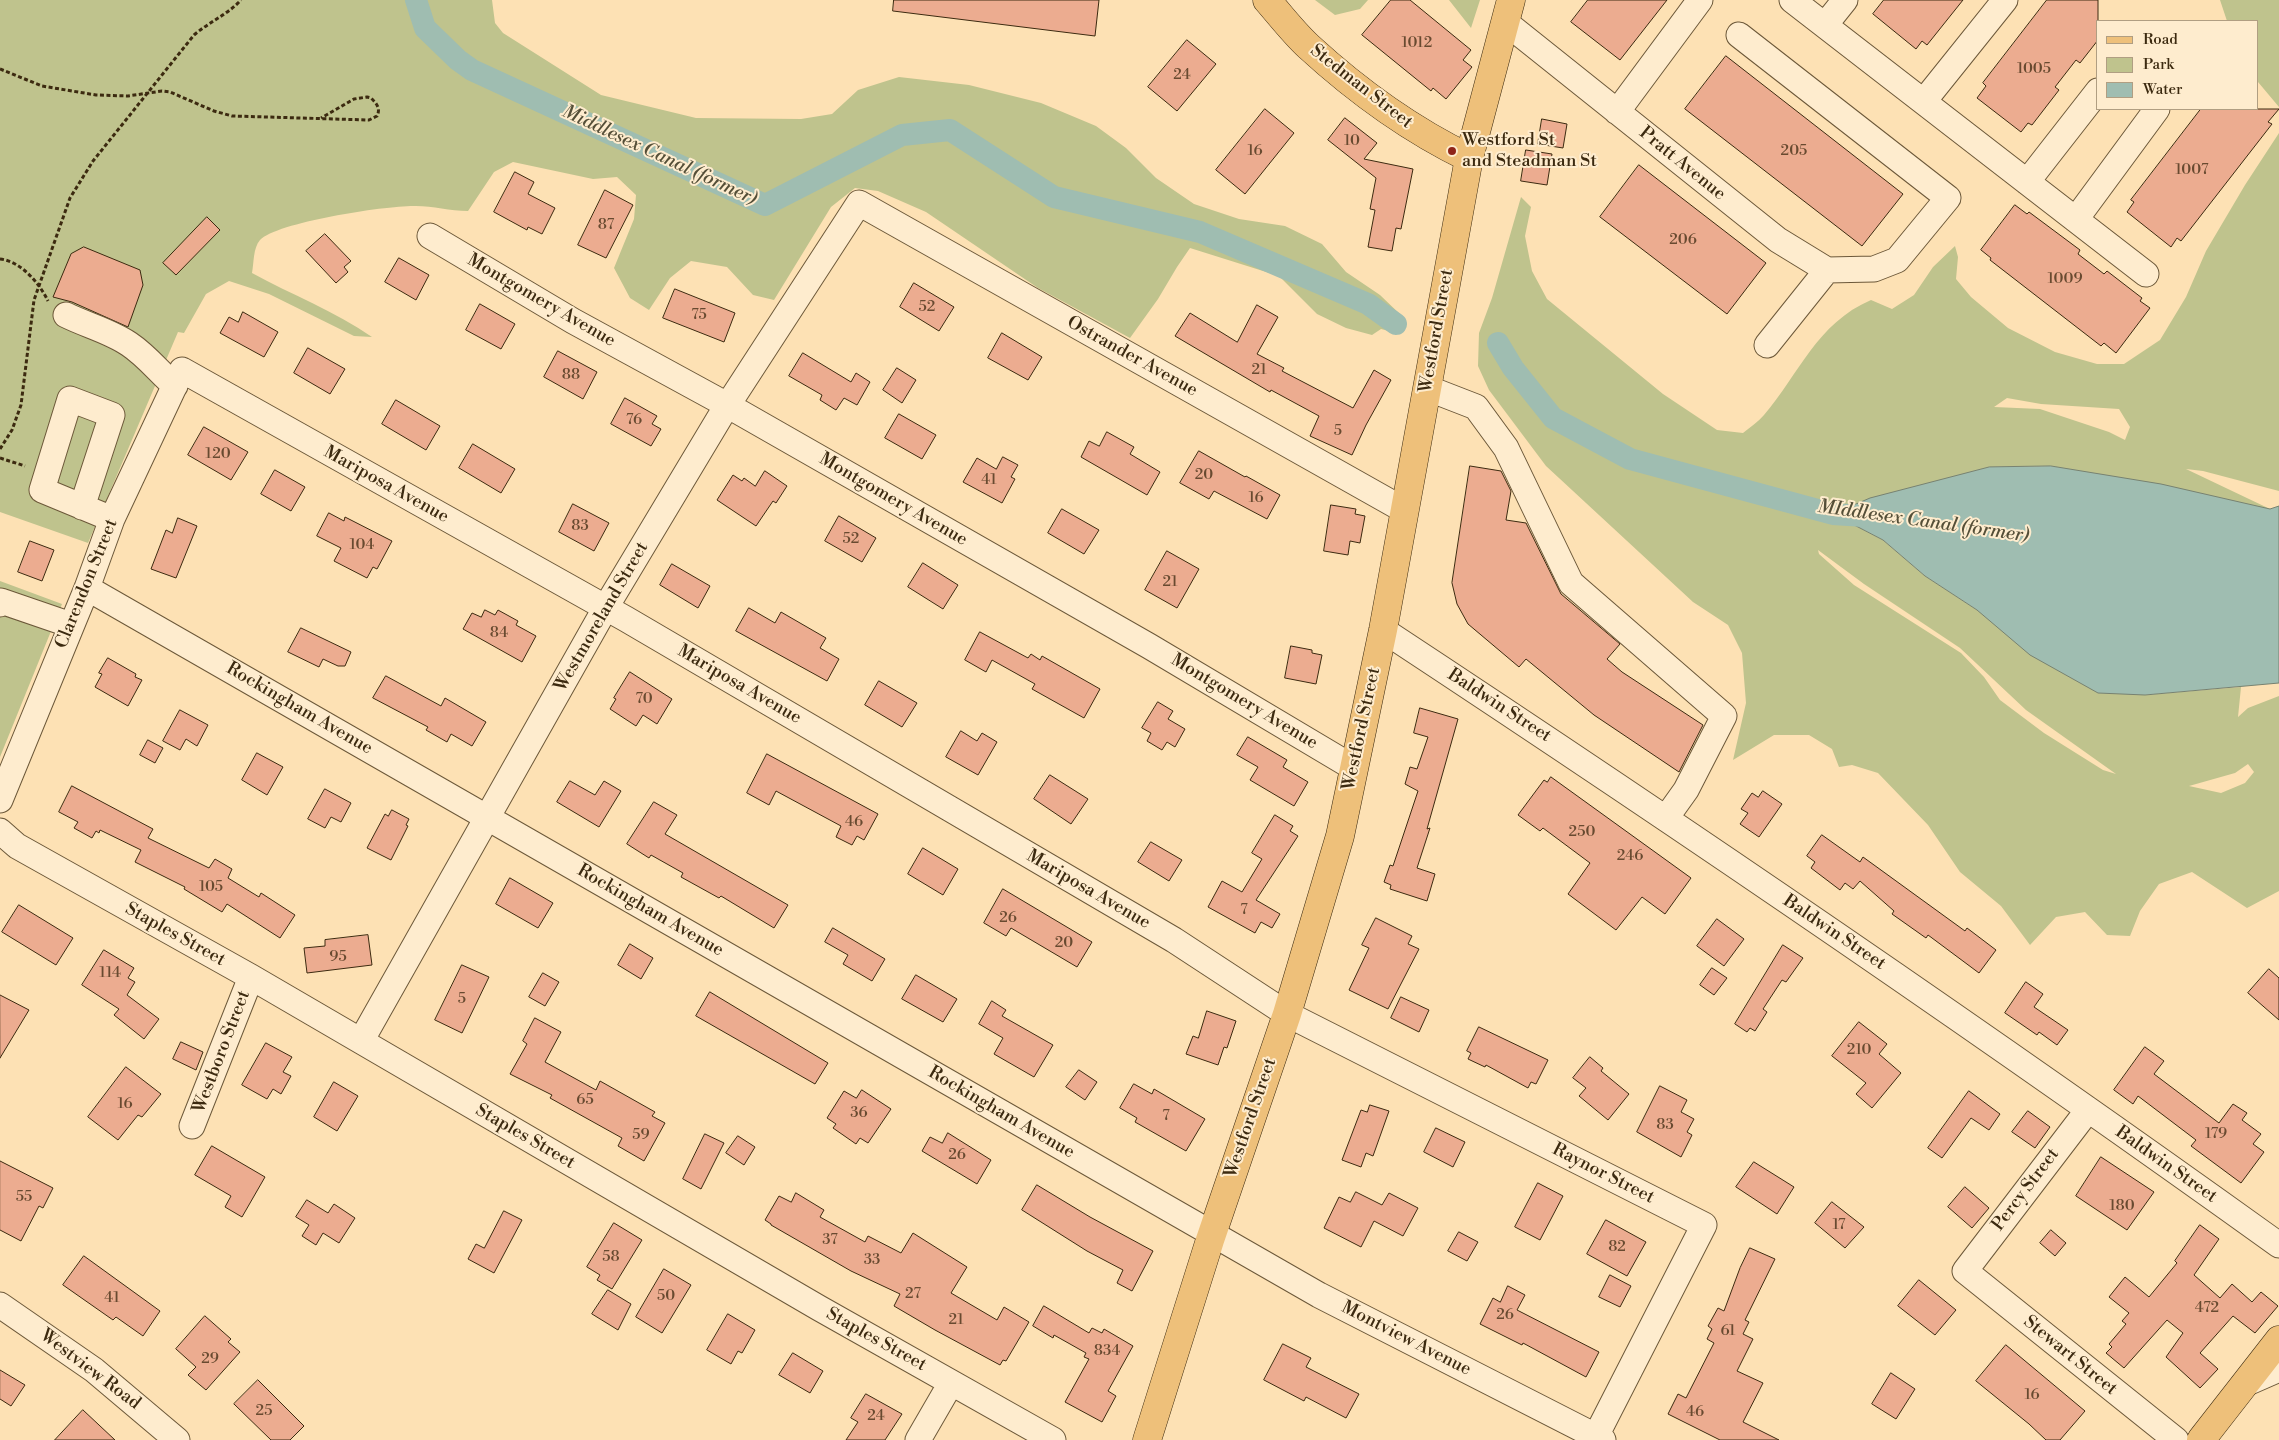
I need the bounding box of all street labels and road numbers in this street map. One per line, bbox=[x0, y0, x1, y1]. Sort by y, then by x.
street label: Stedman Street bbox=[1305, 40, 1417, 134]
street label: Pratt Avenue bbox=[1634, 123, 1730, 205]
street label: Montgomery Avenue bbox=[463, 250, 619, 352]
street label: Westford Street bbox=[1415, 267, 1459, 395]
street label: Ostrander Avenue bbox=[1063, 312, 1201, 402]
street label: Mariposa Avenue bbox=[320, 442, 452, 528]
street label: Montgomery Avenue bbox=[815, 449, 971, 551]
street label: Clarendon Street bbox=[51, 516, 123, 652]
street label: Westmoreland Street bbox=[550, 538, 654, 696]
street label: Mariposa Avenue bbox=[673, 641, 805, 729]
street label: Montgomery Avenue bbox=[1167, 650, 1321, 754]
street label: Rockingham Avenue bbox=[222, 658, 376, 760]
street label: Baldwin Street bbox=[1443, 664, 1555, 748]
street label: Westford Street bbox=[1338, 665, 1386, 793]
street label: Mariposa Avenue bbox=[1022, 846, 1154, 934]
street label: Rockingham Avenue bbox=[573, 860, 727, 962]
street label: Baldwin Street bbox=[1779, 891, 1889, 975]
street label: Staples Street bbox=[121, 899, 229, 971]
street label: Westboro Street bbox=[189, 988, 255, 1116]
street label: Westford Street bbox=[1220, 1055, 1282, 1181]
street label: Rockingham Avenue bbox=[924, 1062, 1078, 1164]
street label: Staples Street bbox=[471, 1100, 579, 1174]
street label: Baldwin Street bbox=[2111, 1122, 2221, 1208]
street label: Raynor Street bbox=[1548, 1139, 1658, 1209]
street label: Percy Street bbox=[1988, 1144, 2064, 1236]
street label: Montview Avenue bbox=[1338, 1297, 1474, 1381]
street label: Staples Street bbox=[822, 1304, 930, 1376]
street label: Stewart Street bbox=[2019, 1312, 2121, 1400]
street label: Westview Road bbox=[35, 1325, 145, 1415]

